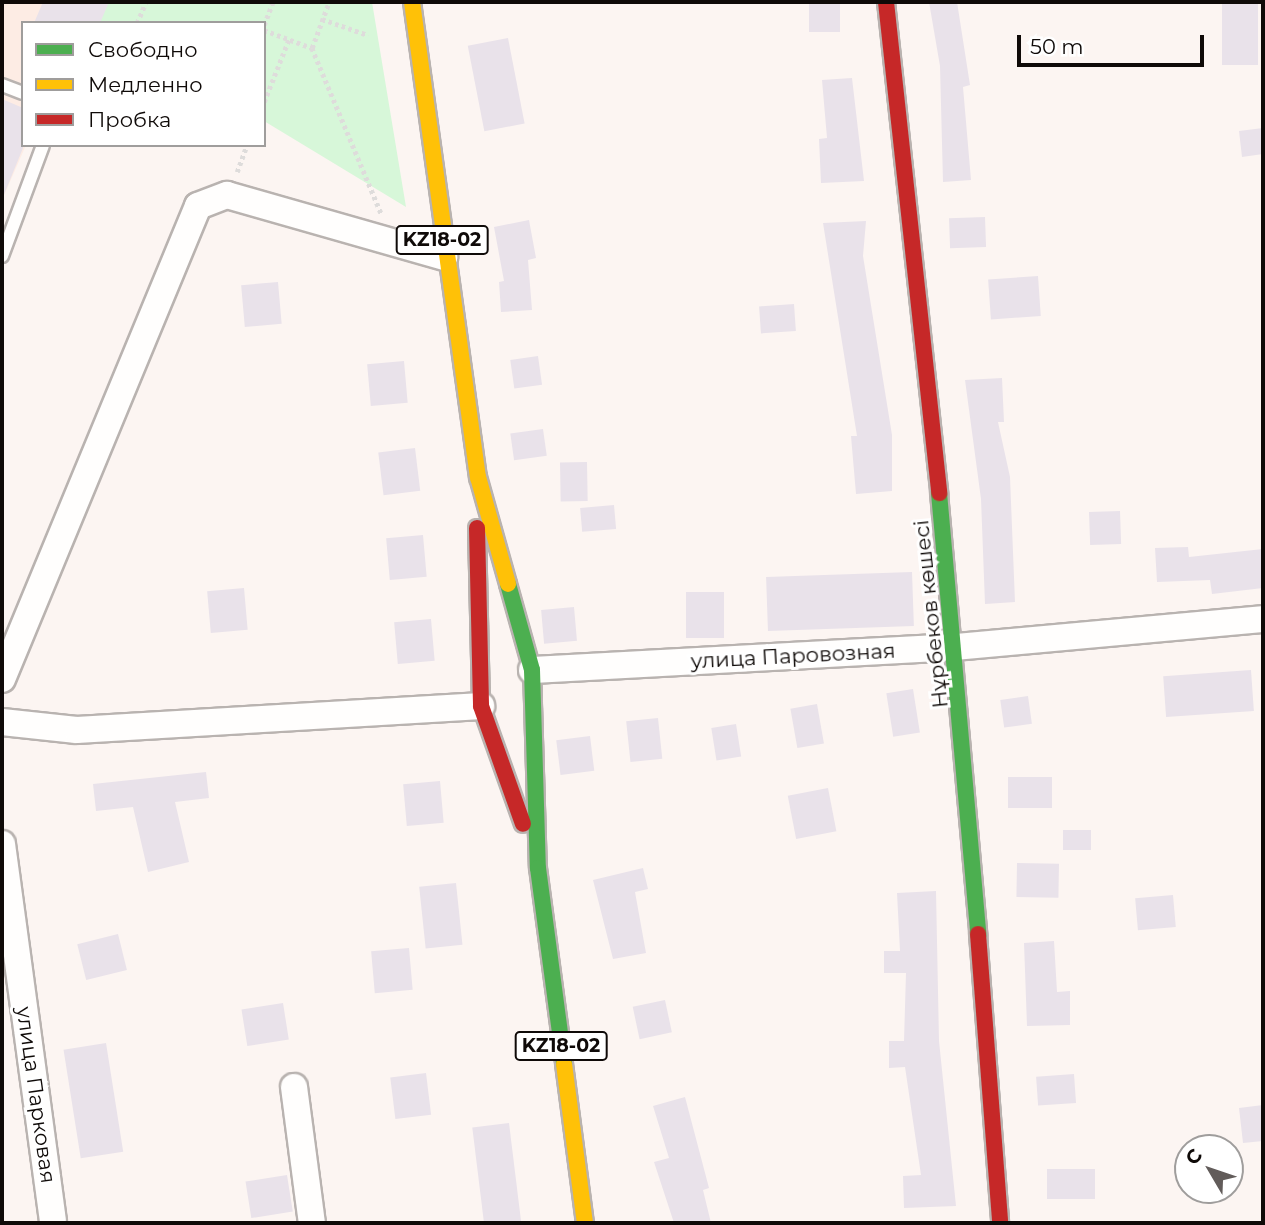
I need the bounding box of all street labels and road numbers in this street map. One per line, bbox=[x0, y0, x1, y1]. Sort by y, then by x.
road number: KZ18-02 bbox=[395, 224, 489, 256]
street label: Нұрбеков көшесі bbox=[909, 519, 953, 709]
street label: улица Паровозная bbox=[690, 638, 896, 674]
street label: улица Парковая bbox=[11, 1005, 61, 1185]
road number: KZ18-02 bbox=[514, 1030, 608, 1062]

